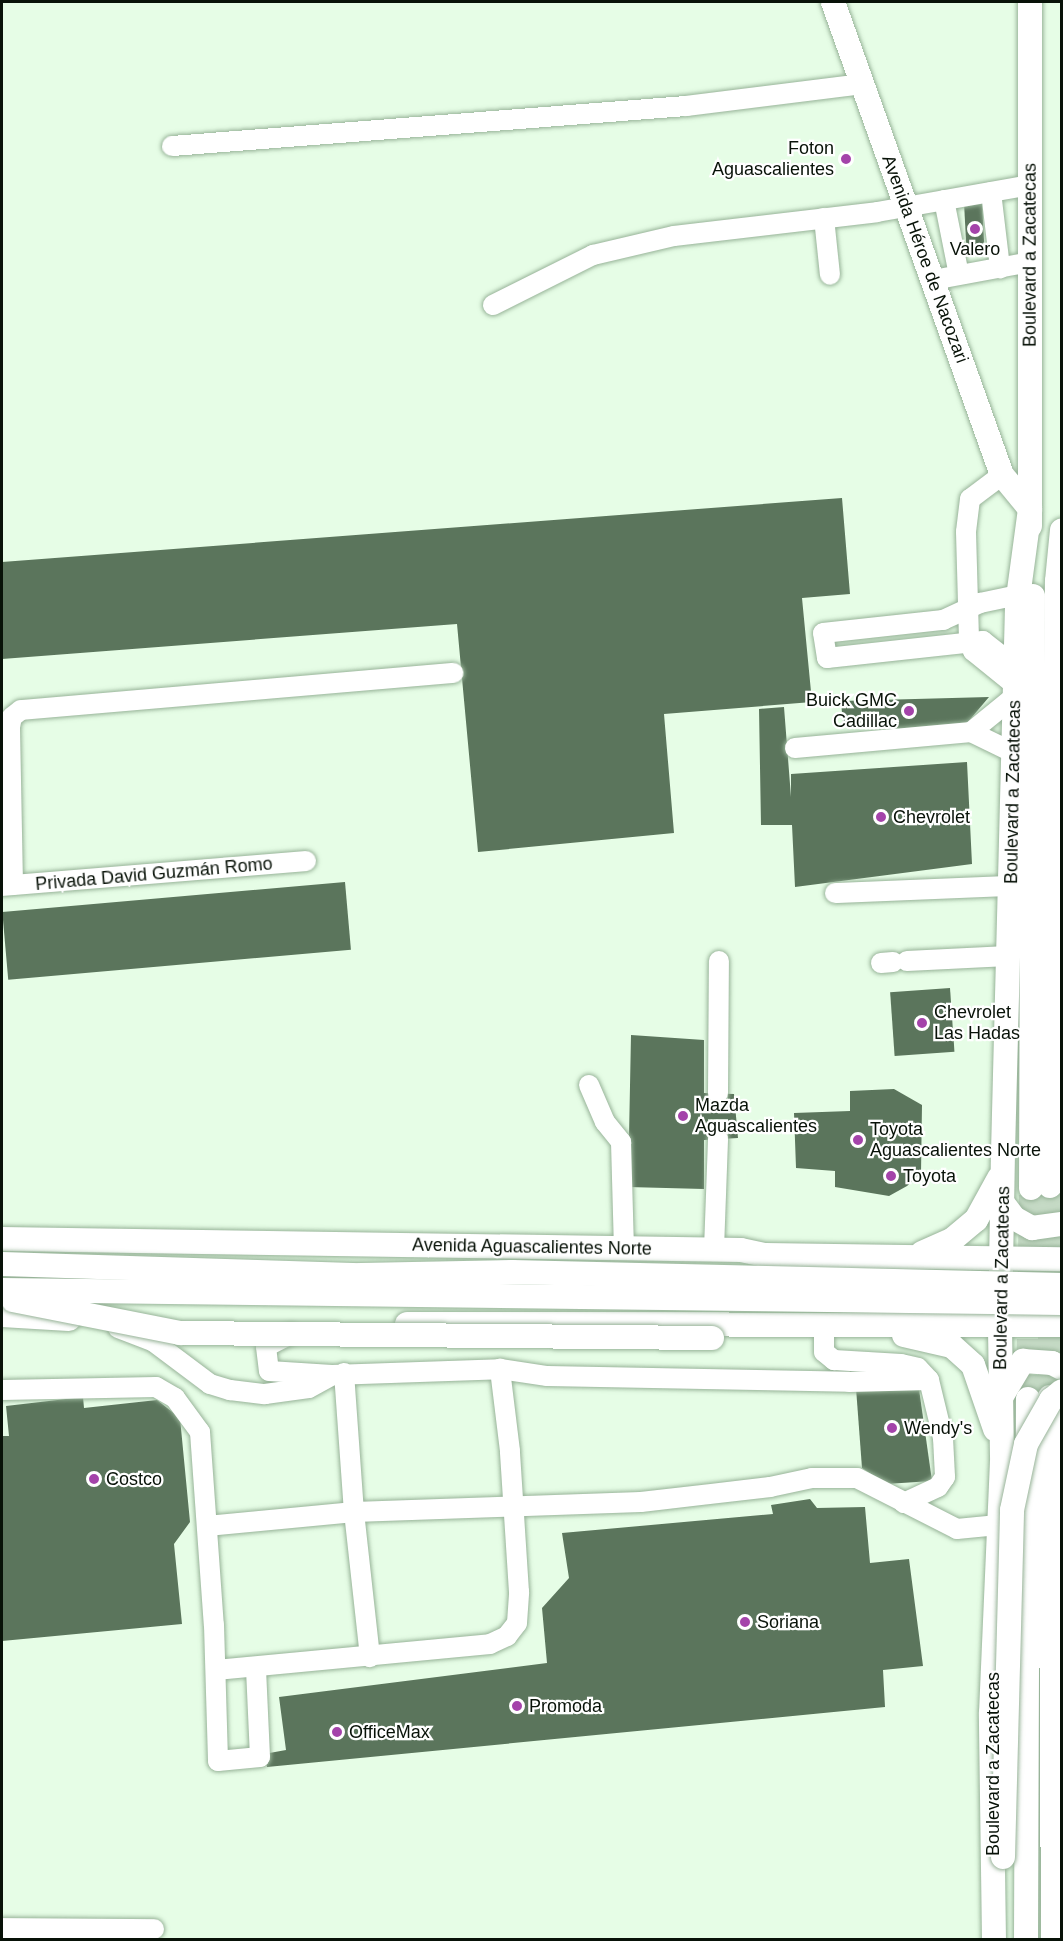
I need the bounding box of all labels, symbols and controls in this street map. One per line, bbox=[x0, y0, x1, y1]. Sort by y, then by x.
place label: Foton Aguascalientes bbox=[712, 138, 834, 180]
marker: Foton Aguascalientes bbox=[839, 152, 853, 166]
street label: Avenida Héroe de Nacozari bbox=[877, 152, 973, 366]
street label: Boulevard a Zacatecas bbox=[1019, 163, 1041, 347]
marker: Valero bbox=[968, 222, 982, 236]
place label: Valero bbox=[950, 238, 1000, 260]
place label: Buick GMC Cadillac bbox=[806, 690, 897, 732]
street label: Boulevard a Zacatecas bbox=[1001, 700, 1025, 884]
marker: Buick GMC Cadillac bbox=[902, 704, 916, 718]
place label: Chevrolet bbox=[893, 806, 970, 828]
marker: Chevrolet bbox=[874, 810, 888, 824]
street label: Privada David Guzmán Romo bbox=[34, 853, 274, 895]
place label: Chevrolet Las Hadas bbox=[934, 1002, 1020, 1044]
marker: Chevrolet Las Hadas bbox=[915, 1016, 929, 1030]
place label: Mazda Aguascalientes bbox=[695, 1095, 817, 1138]
marker: Mazda Aguascalientes bbox=[676, 1109, 690, 1123]
place label: Toyota Aguascalientes Norte bbox=[870, 1119, 1041, 1162]
marker: Toyota Aguascalientes Norte bbox=[851, 1133, 865, 1147]
place label: Toyota bbox=[903, 1165, 956, 1187]
marker: Toyota bbox=[884, 1169, 898, 1183]
street label: Boulevard a Zacatecas bbox=[990, 1186, 1014, 1370]
street label: Avenida Aguascalientes Norte bbox=[411, 1234, 653, 1260]
place label: Wendy's bbox=[904, 1417, 972, 1439]
marker: Wendy's bbox=[885, 1421, 899, 1435]
place label: Costco bbox=[106, 1468, 162, 1490]
marker: Costco bbox=[87, 1472, 101, 1486]
place label: Soriana bbox=[757, 1611, 819, 1633]
marker: Soriana bbox=[738, 1615, 752, 1629]
street label: Boulevard a Zacatecas bbox=[982, 1672, 1004, 1856]
place label: Promoda bbox=[529, 1695, 602, 1717]
marker: Promoda bbox=[510, 1699, 524, 1713]
place label: OfficeMax bbox=[349, 1721, 430, 1743]
marker: OfficeMax bbox=[330, 1725, 344, 1739]

